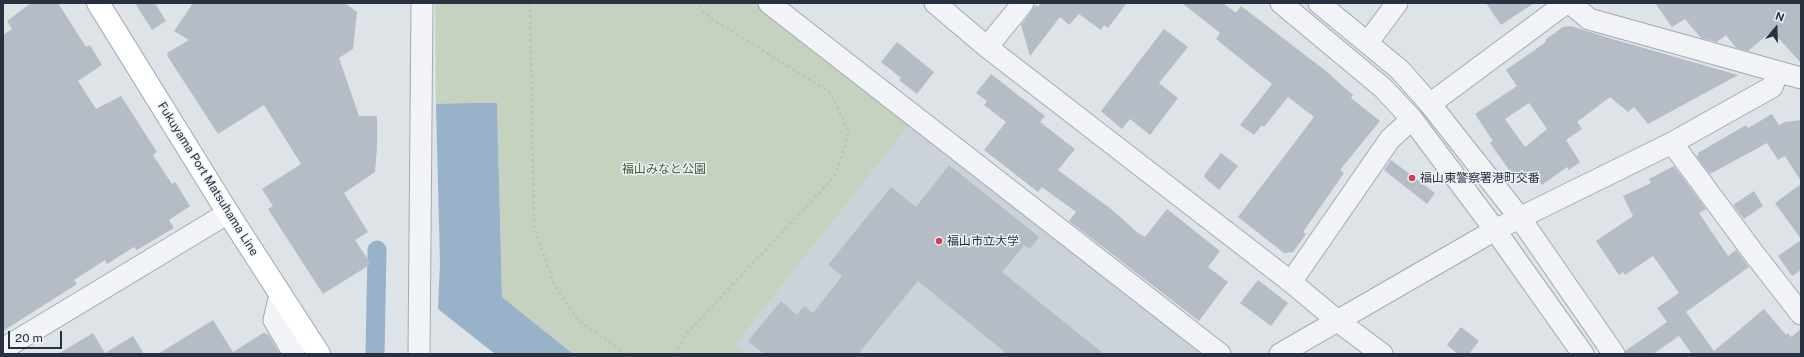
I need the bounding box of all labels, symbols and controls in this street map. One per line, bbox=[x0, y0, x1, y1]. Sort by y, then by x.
north arrow bbox=[1756, 8, 1796, 48]
text: N bbox=[1774, 10, 1786, 24]
street label: Fukuyama Port Matsuhama Line bbox=[155, 99, 261, 259]
park label: 福山みなと公園 bbox=[622, 162, 706, 176]
place label: 福山東警察署港町交番 bbox=[1420, 171, 1540, 185]
marker: 福山東警察署港町交番 bbox=[1407, 173, 1417, 183]
place label: 福山市立大学 bbox=[947, 234, 1019, 248]
marker: 福山市立大学 bbox=[934, 236, 944, 246]
scale bar bbox=[10, 323, 64, 349]
text: 20 m bbox=[15, 331, 43, 345]

